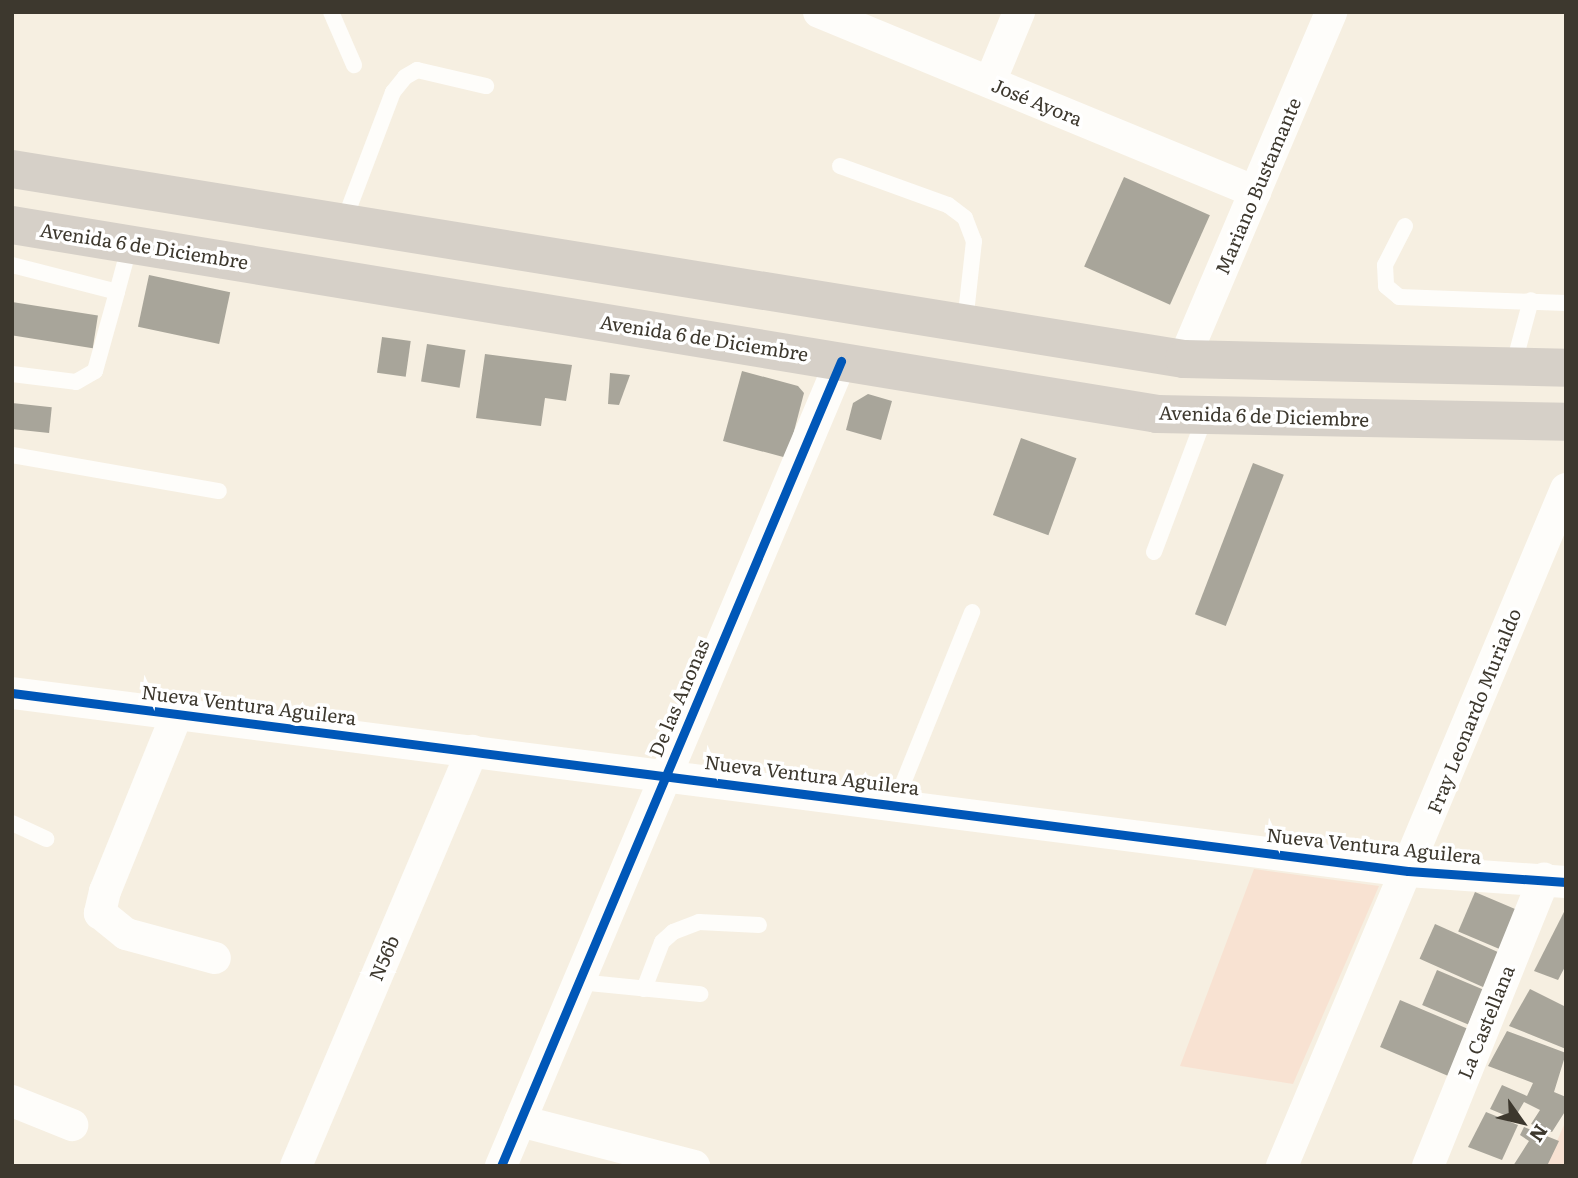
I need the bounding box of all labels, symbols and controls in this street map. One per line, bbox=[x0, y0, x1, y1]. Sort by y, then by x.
street label: José Ayora bbox=[988, 73, 1086, 131]
street label: Mariano Bustamante bbox=[1210, 94, 1306, 278]
street label: Avenida 6 de Diciembre bbox=[38, 218, 250, 274]
street label: Avenida 6 de Diciembre bbox=[598, 310, 810, 366]
street label: Avenida 6 de Diciembre bbox=[1158, 401, 1370, 431]
street label: Fray Leonardo Murialdo bbox=[1422, 605, 1526, 817]
street label: De las Anonas bbox=[644, 636, 714, 760]
street label: Nueva Ventura Aguilera bbox=[140, 681, 358, 729]
street label: Nueva Ventura Aguilera bbox=[703, 751, 921, 799]
street label: Nueva Ventura Aguilera bbox=[1265, 823, 1483, 869]
street label: N56b bbox=[364, 932, 404, 984]
street label: La Castellana bbox=[1453, 962, 1519, 1082]
north arrow bbox=[1487, 1087, 1557, 1157]
text: N bbox=[1523, 1119, 1555, 1148]

